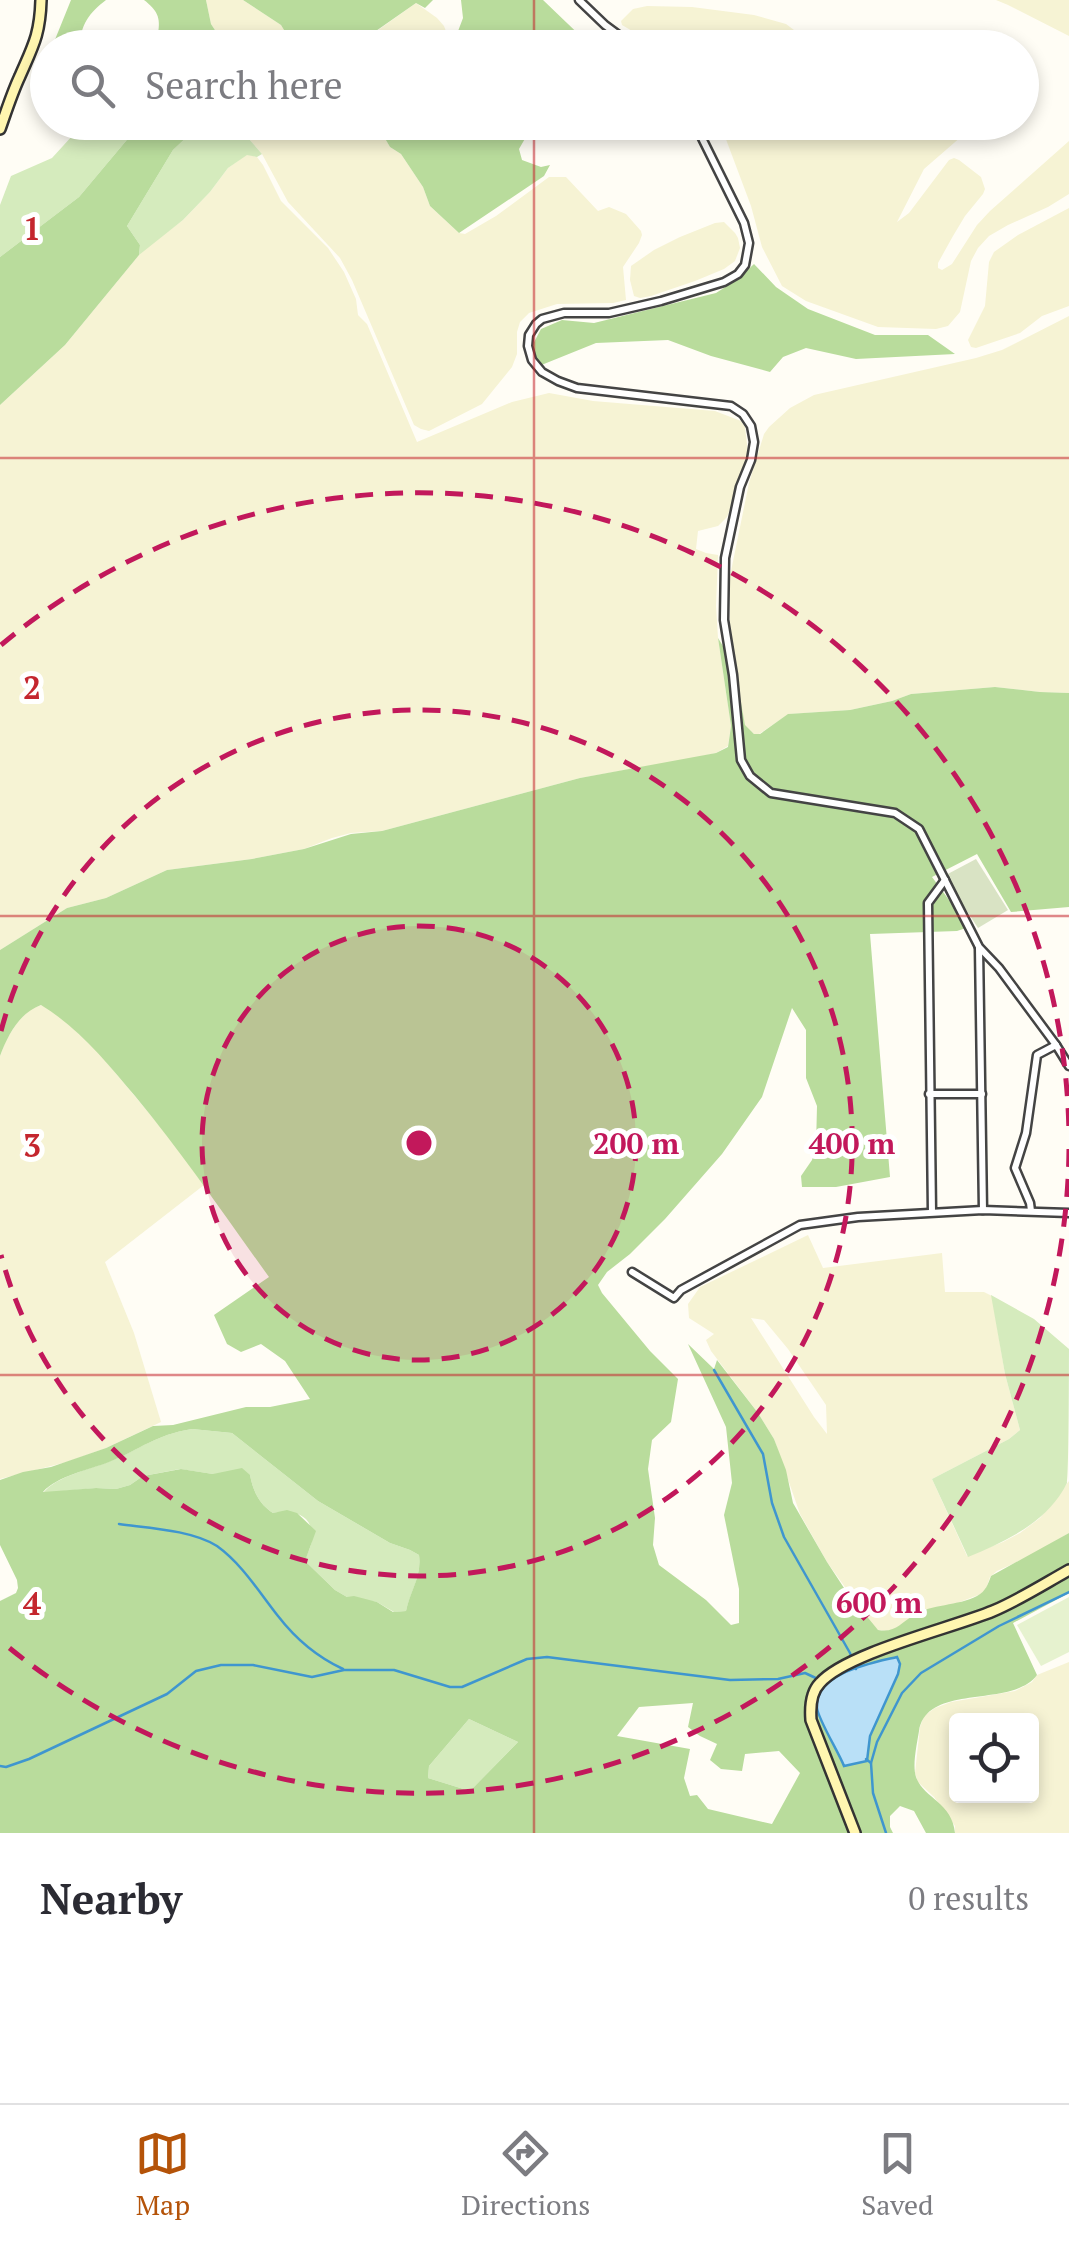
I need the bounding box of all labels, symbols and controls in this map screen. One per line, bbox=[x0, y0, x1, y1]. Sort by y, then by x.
search box bbox=[30, 30, 1039, 140]
icon: search bbox=[65, 58, 120, 113]
text: Search here bbox=[145, 60, 343, 110]
text: 1 bbox=[23, 207, 41, 249]
text: 2 bbox=[23, 666, 41, 708]
text: 200 m bbox=[593, 1123, 680, 1163]
text: 400 m bbox=[809, 1123, 896, 1163]
text: 3 bbox=[23, 1124, 41, 1166]
centre of rings bbox=[401, 1125, 437, 1161]
text: 4 bbox=[23, 1582, 41, 1624]
text: 600 m bbox=[836, 1582, 923, 1622]
map controls bbox=[949, 1713, 1039, 1803]
button: locate bbox=[949, 1713, 1039, 1803]
text: Nearby bbox=[40, 1870, 182, 1926]
text: 0 results bbox=[908, 1877, 1029, 1919]
tab: Map bbox=[135, 2126, 190, 2223]
tab: Directions bbox=[461, 2126, 590, 2223]
tab: Saved bbox=[861, 2126, 934, 2223]

